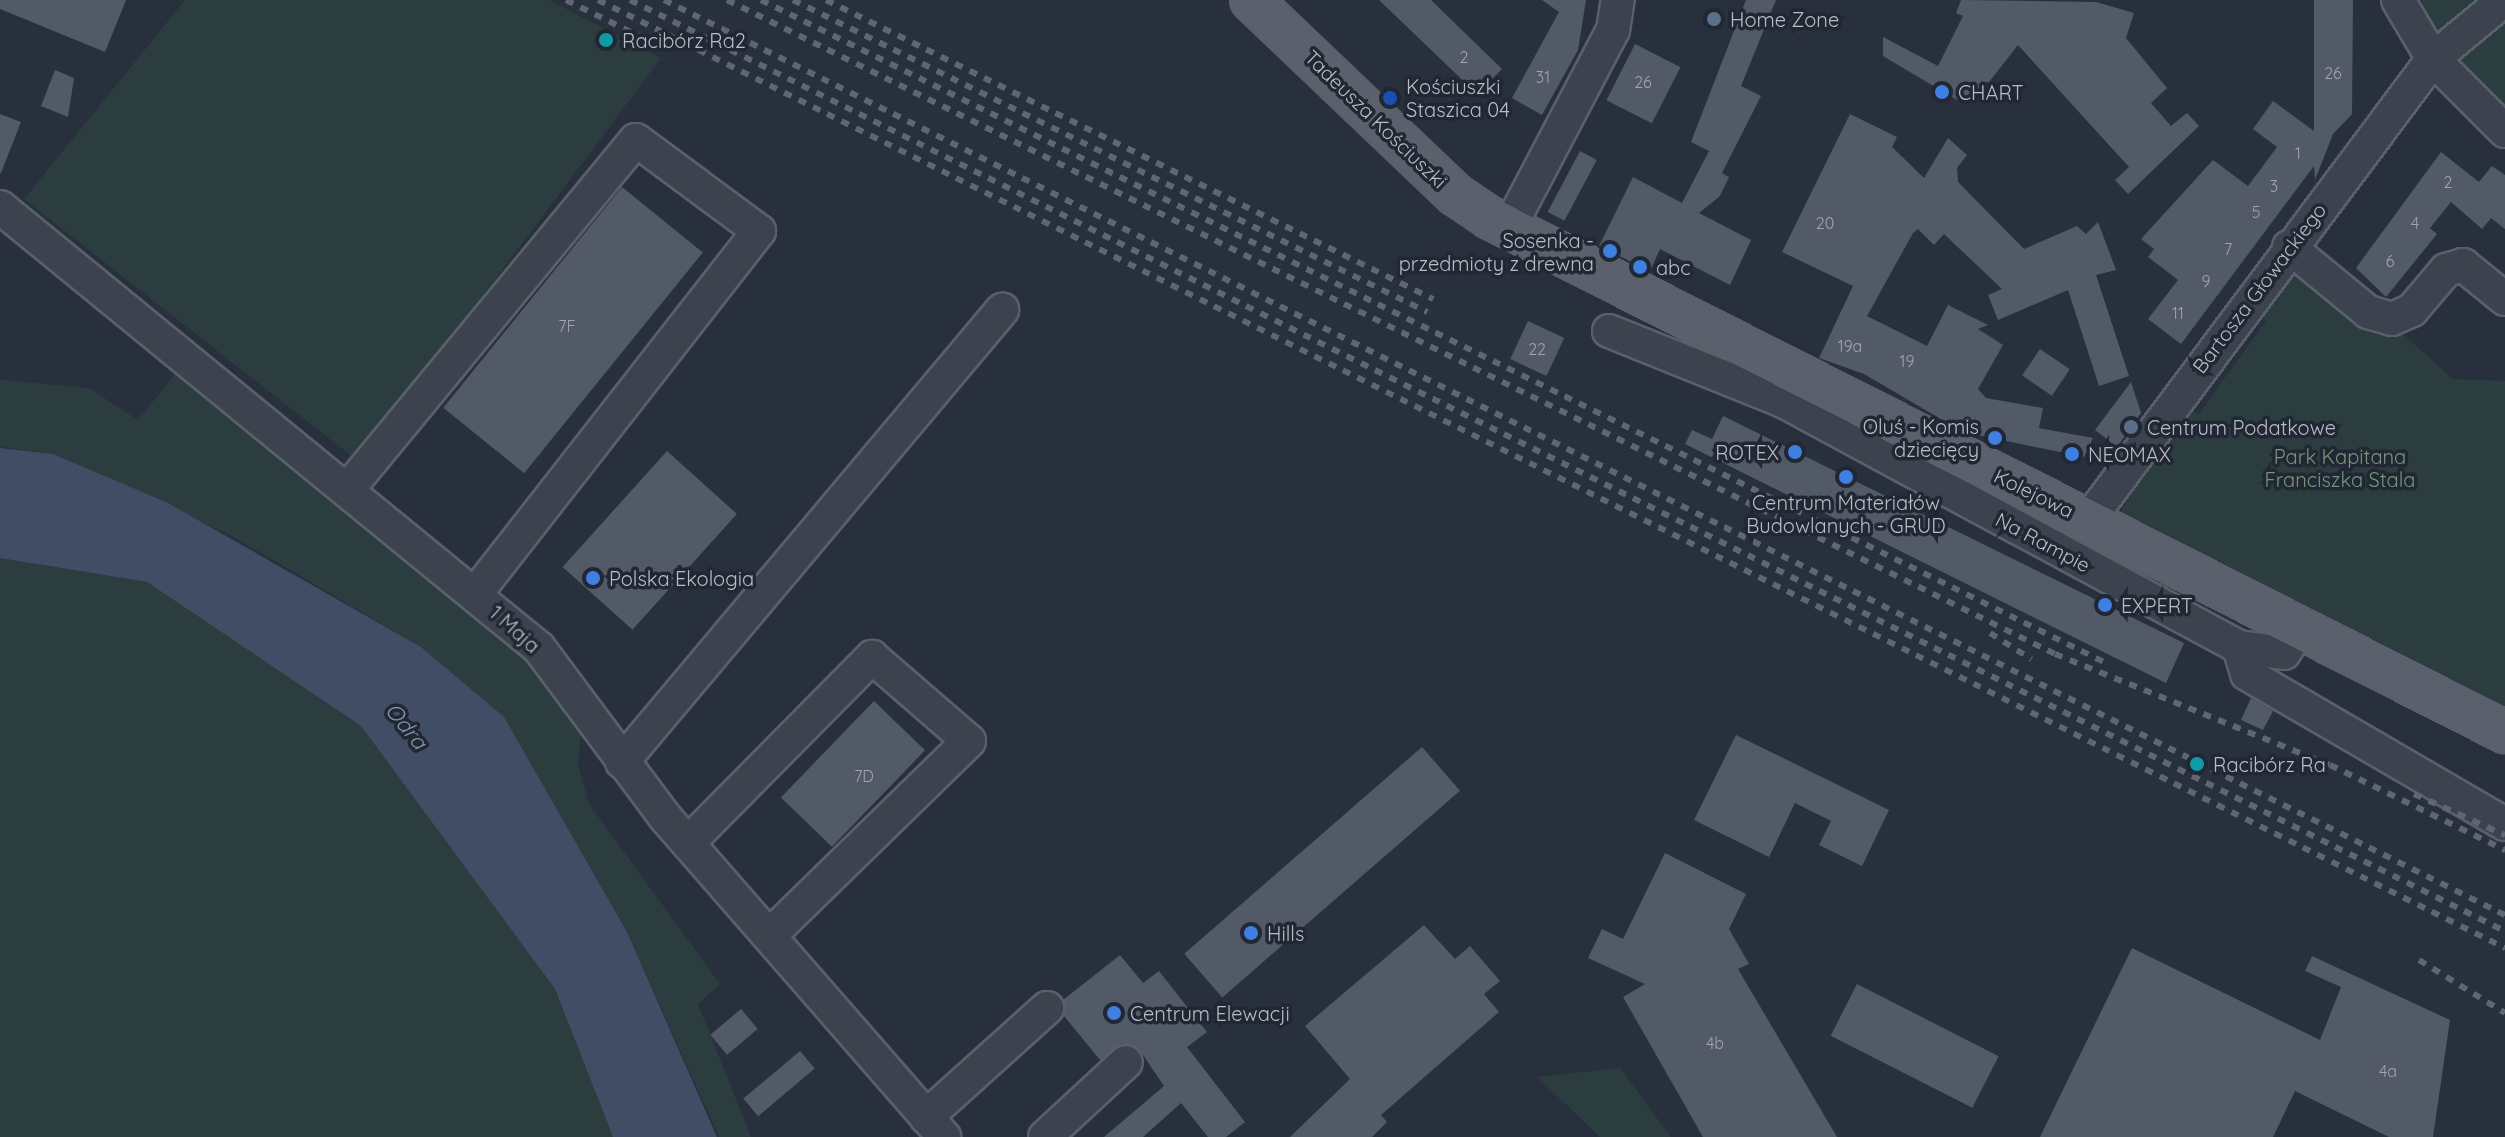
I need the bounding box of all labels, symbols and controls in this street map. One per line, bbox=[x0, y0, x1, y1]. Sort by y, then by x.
place label: Home Zone bbox=[1730, 7, 1839, 31]
marker: Home Zone bbox=[1705, 10, 1723, 28]
place label: Racibórz Ra2 bbox=[622, 28, 746, 52]
marker: Racibórz Ra2 bbox=[597, 31, 615, 49]
street label: Tadeusza Kościuszki bbox=[1300, 45, 1452, 193]
house number: 2 bbox=[1460, 47, 1468, 67]
house number: 26 bbox=[2324, 63, 2342, 83]
house number: 31 bbox=[1536, 67, 1550, 87]
house number: 26 bbox=[1634, 72, 1652, 92]
place label: Kościuszki Staszica 04 bbox=[1406, 74, 1510, 121]
place label: CHART bbox=[1958, 80, 2024, 104]
marker: CHART bbox=[1933, 83, 1951, 101]
marker: Kościuszki Staszica 04 bbox=[1381, 89, 1399, 107]
house number: 1 bbox=[2295, 143, 2301, 163]
house number: 2 bbox=[2444, 172, 2452, 192]
house number: 3 bbox=[2270, 176, 2278, 196]
street label: Bartosza Głowackiego bbox=[2187, 198, 2331, 378]
house number: 5 bbox=[2252, 202, 2260, 222]
house number: 20 bbox=[1816, 213, 1834, 233]
house number: 4 bbox=[2411, 213, 2419, 233]
place label: Sosenka - przedmioty z drewna bbox=[1399, 228, 1594, 275]
house number: 7 bbox=[2224, 239, 2232, 259]
marker: Sosenka - przedmioty z drewna bbox=[1601, 242, 1619, 260]
house number: 6 bbox=[2386, 251, 2394, 271]
place label: abc bbox=[1656, 255, 1691, 279]
marker: abc bbox=[1631, 258, 1649, 276]
house number: 9 bbox=[2202, 271, 2210, 291]
house number: 11 bbox=[2172, 303, 2184, 323]
house number: 7F bbox=[558, 316, 576, 336]
house number: 19a bbox=[1838, 336, 1862, 356]
house number: 22 bbox=[1528, 339, 1546, 359]
house number: 19 bbox=[1900, 351, 1914, 371]
place label: Oluś - Komis dziecięcy bbox=[1863, 414, 1979, 461]
place label: Centrum Podatkowe bbox=[2147, 415, 2336, 439]
marker: Centrum Podatkowe bbox=[2122, 418, 2140, 436]
marker: Oluś - Komis dziecięcy bbox=[1986, 429, 2004, 447]
place label: ROTEX bbox=[1715, 440, 1779, 464]
place label: NEOMAX bbox=[2088, 442, 2171, 466]
marker: ROTEX bbox=[1786, 443, 1804, 461]
marker: NEOMAX bbox=[2063, 445, 2081, 463]
park label: Park Kapitana Franciszka Stala bbox=[2265, 445, 2415, 492]
street label: Kolejowa bbox=[1990, 463, 2078, 523]
marker: Centrum Materiałów Budowlanych - GRUD bbox=[1837, 468, 1855, 486]
place label: Centrum Materiałów Budowlanych - GRUD bbox=[1746, 490, 1946, 537]
street label: Na Rampie bbox=[1992, 507, 2094, 577]
place label: Polska Ekologia bbox=[609, 566, 754, 590]
marker: Polska Ekologia bbox=[584, 569, 602, 587]
place label: EXPERT bbox=[2121, 593, 2193, 617]
marker: EXPERT bbox=[2096, 596, 2114, 614]
street label: 1 Maja bbox=[485, 600, 545, 658]
water label: Odra bbox=[379, 698, 433, 754]
place label: Racibórz Ra bbox=[2213, 752, 2326, 776]
marker: Racibórz Ra bbox=[2188, 755, 2206, 773]
house number: 7D bbox=[854, 766, 874, 786]
place label: Hills bbox=[1267, 921, 1304, 945]
marker: Hills bbox=[1242, 924, 1260, 942]
place label: Centrum Elewacji bbox=[1130, 1001, 1290, 1025]
marker: Centrum Elewacji bbox=[1105, 1004, 1123, 1022]
house number: 4b bbox=[1706, 1033, 1724, 1053]
house number: 4a bbox=[2379, 1061, 2397, 1081]

